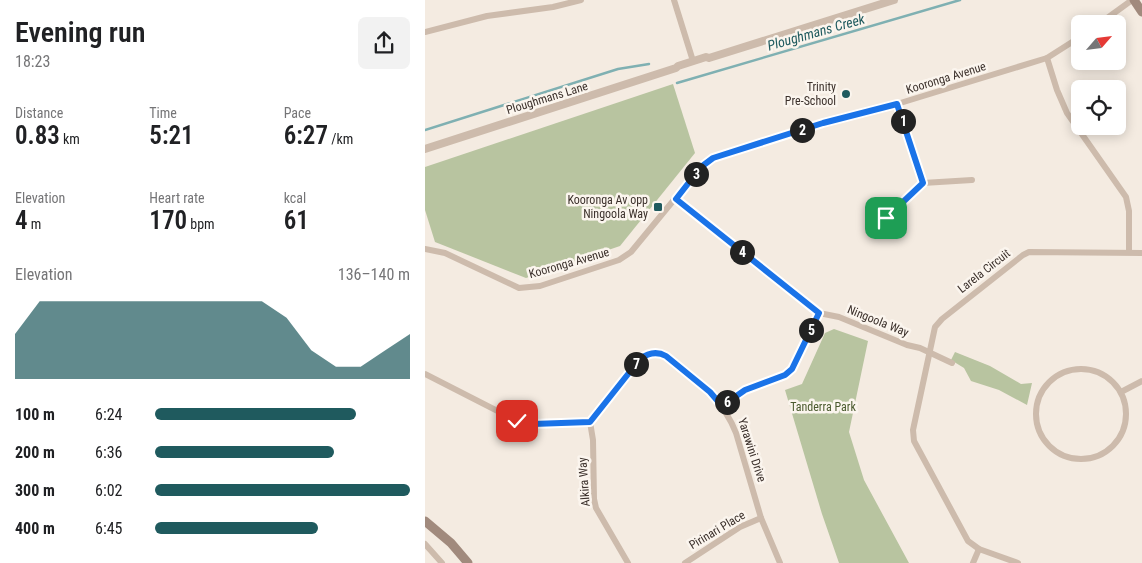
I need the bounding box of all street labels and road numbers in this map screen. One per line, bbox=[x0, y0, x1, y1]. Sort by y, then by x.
street label: Kooronga Avenue bbox=[904, 59, 988, 97]
street label: Ploughmans Lane bbox=[504, 79, 590, 117]
street label: Kooronga Avenue bbox=[527, 245, 611, 281]
street label: Larela Circuit bbox=[955, 246, 1013, 296]
street label: Ningoola Way bbox=[845, 302, 911, 340]
street label: Yarawini Drive bbox=[735, 416, 769, 484]
street label: Alkira Way bbox=[575, 457, 593, 507]
street label: Pirinari Place bbox=[686, 508, 748, 552]

